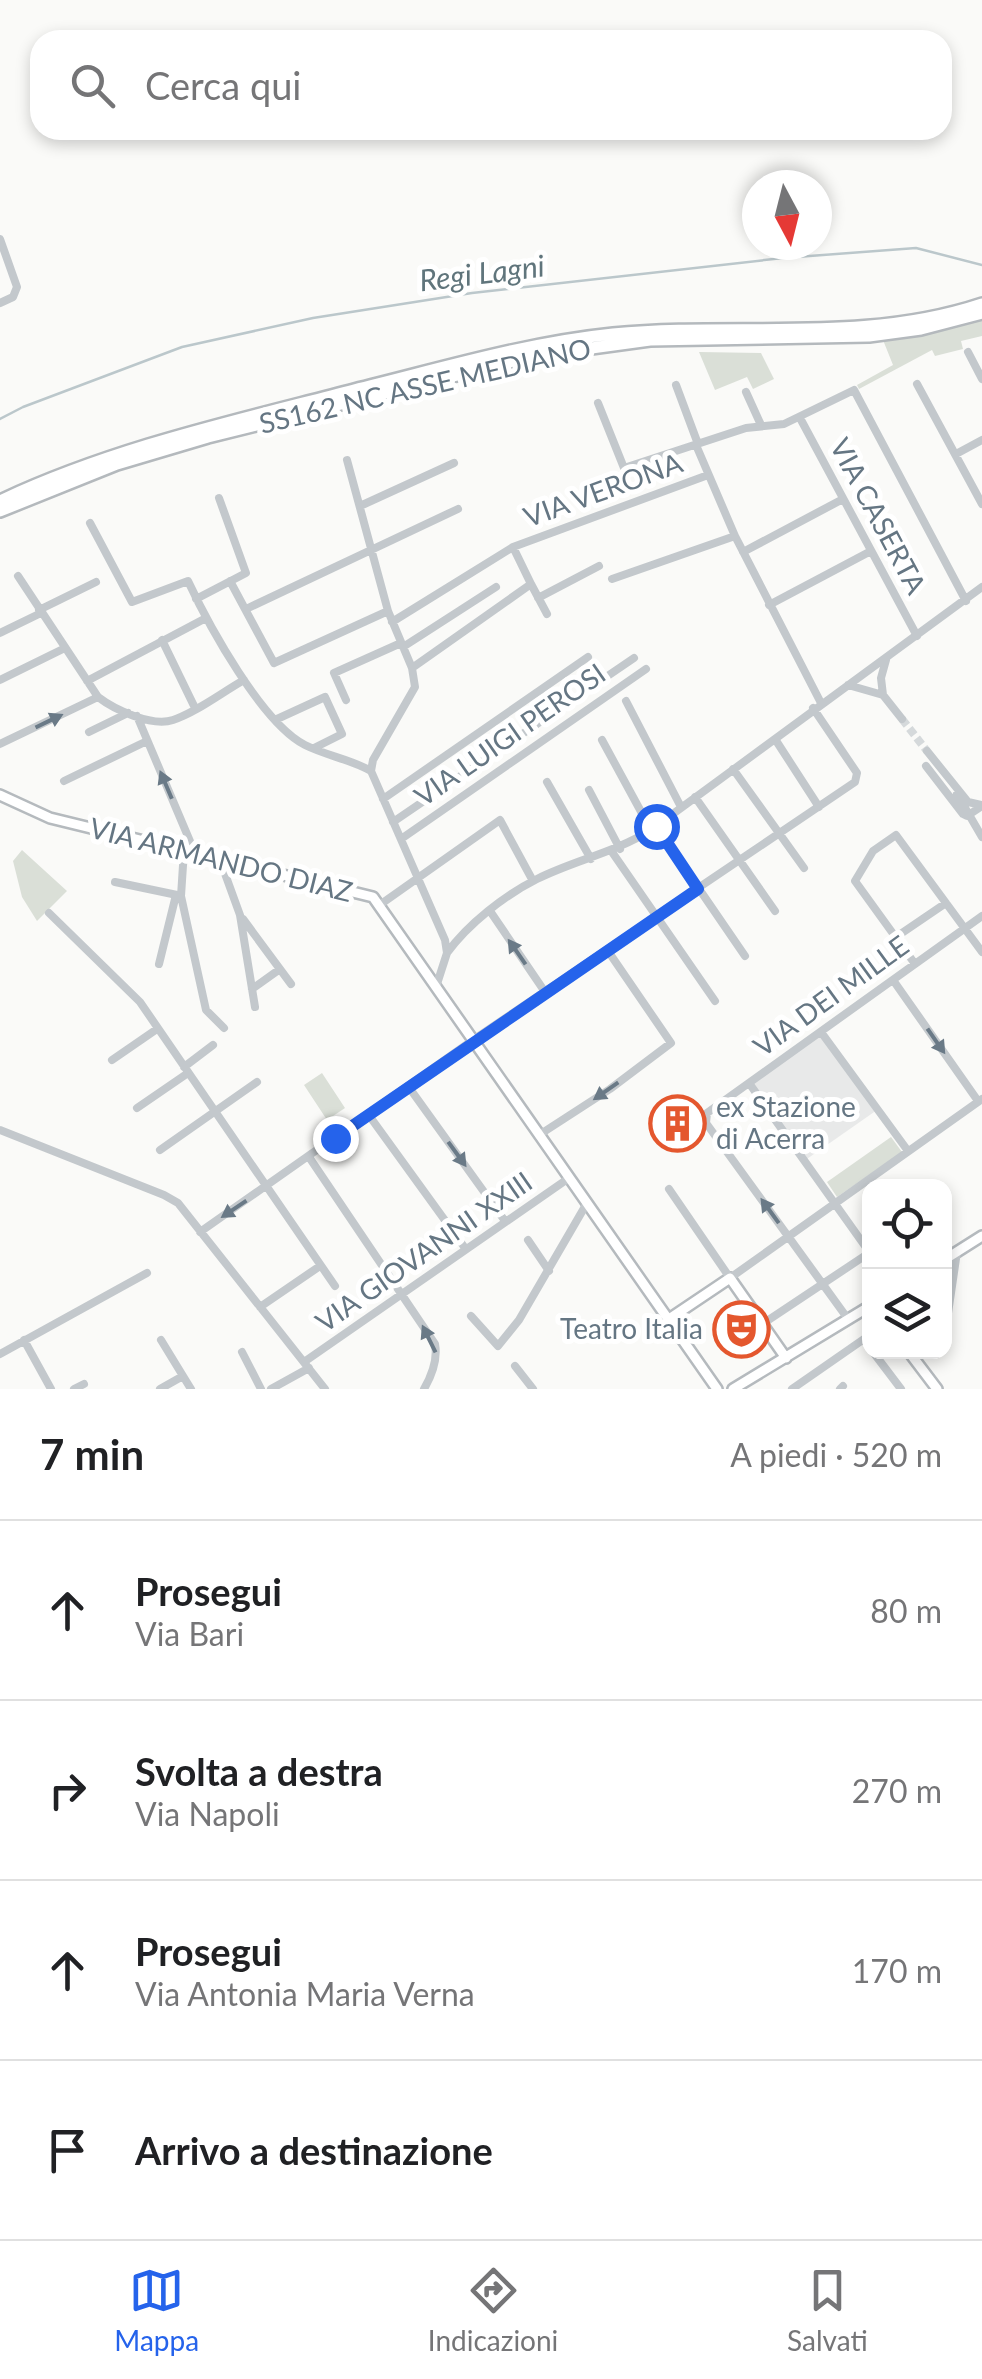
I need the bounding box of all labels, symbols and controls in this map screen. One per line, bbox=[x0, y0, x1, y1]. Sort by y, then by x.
search box bbox=[30, 30, 952, 140]
icon: search bbox=[65, 58, 120, 113]
text: Cerca qui bbox=[145, 62, 301, 108]
north arrow bbox=[742, 170, 832, 260]
water label: Regi Lagni bbox=[417, 246, 546, 298]
street label: SS162 NC ASSE MEDIANO bbox=[256, 330, 594, 440]
street label: VIA CASERTA bbox=[824, 432, 934, 599]
street label: VIA VERONA bbox=[519, 445, 687, 533]
street label: VIA LUIGI PEROSI bbox=[407, 656, 611, 813]
one-way arrow bbox=[35, 712, 64, 729]
one-way arrow bbox=[158, 770, 174, 799]
route start bbox=[634, 804, 680, 850]
street label: VIA ARMANDO DIAZ bbox=[86, 810, 356, 908]
street label: VIA DEI MILLE bbox=[746, 928, 915, 1063]
one-way arrow bbox=[509, 938, 527, 965]
one-way arrow bbox=[926, 1027, 945, 1054]
one-way arrow bbox=[593, 1081, 620, 1100]
place label: ex Stazione di Acerra bbox=[716, 1089, 856, 1155]
building icon: ex Stazione di Acerra bbox=[647, 1093, 707, 1153]
route end bbox=[313, 1116, 359, 1162]
one-way arrow bbox=[447, 1141, 466, 1167]
street label: VIA GIOVANNI XXIII bbox=[309, 1164, 538, 1339]
map controls bbox=[862, 1179, 952, 1359]
button: locate bbox=[862, 1179, 952, 1269]
one-way arrow bbox=[761, 1198, 780, 1225]
one-way arrow bbox=[220, 1199, 247, 1218]
button: layers bbox=[862, 1269, 952, 1359]
theatre icon: Teatro Italia bbox=[712, 1299, 772, 1359]
place label: Teatro Italia bbox=[560, 1311, 703, 1345]
one-way arrow bbox=[421, 1325, 438, 1354]
text: 7 min bbox=[40, 1429, 144, 1479]
text: A piedi · 520 m bbox=[730, 1435, 942, 1474]
text: Prosegui bbox=[135, 1568, 282, 1614]
icon: ahead bbox=[40, 1583, 95, 1638]
text: 80 m bbox=[870, 1591, 942, 1630]
text: Via Bari bbox=[135, 1614, 244, 1653]
text: Svolta a destra bbox=[135, 1748, 383, 1794]
icon: right bbox=[40, 1763, 95, 1818]
text: 270 m bbox=[852, 1771, 942, 1810]
text: Via Napoli bbox=[135, 1794, 280, 1833]
text: Prosegui bbox=[135, 1928, 282, 1974]
icon: ahead bbox=[40, 1943, 95, 1998]
text: 170 m bbox=[852, 1951, 942, 1990]
text: Via Antonia Maria Verna bbox=[135, 1974, 475, 2013]
icon: arrive bbox=[40, 2123, 95, 2178]
text: Arrivo a destinazione bbox=[135, 2127, 493, 2173]
tab: Mappa bbox=[114, 2263, 199, 2357]
tab: Indicazioni bbox=[428, 2263, 558, 2357]
tab: Salvati bbox=[787, 2263, 868, 2357]

